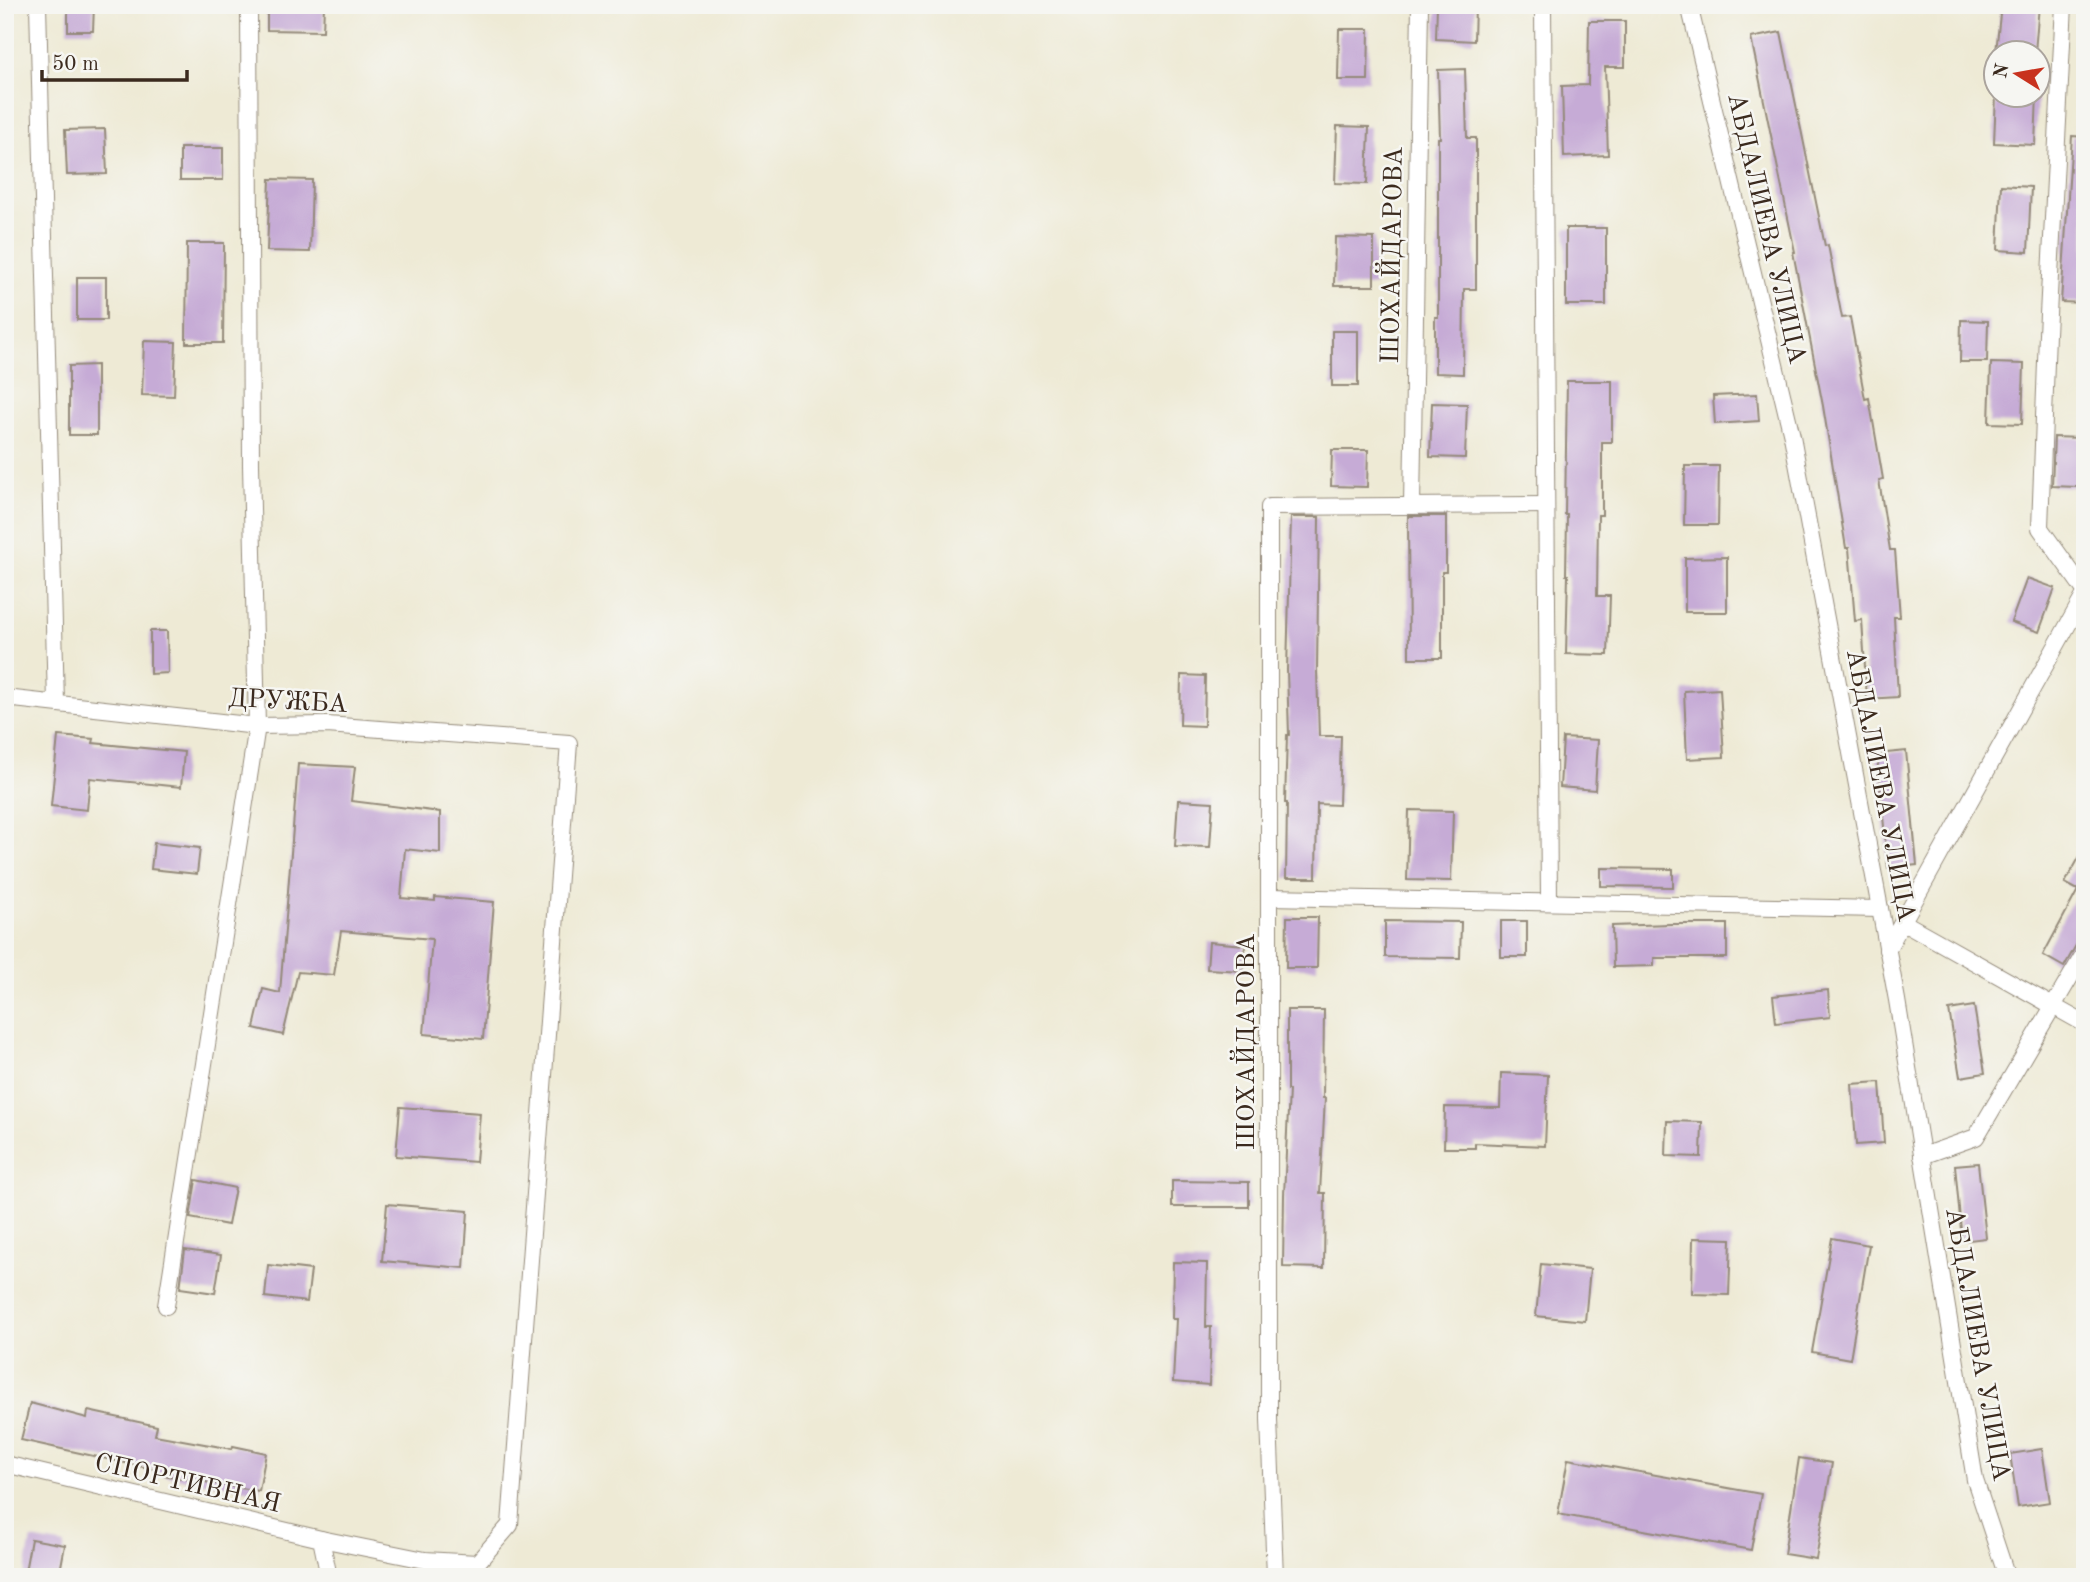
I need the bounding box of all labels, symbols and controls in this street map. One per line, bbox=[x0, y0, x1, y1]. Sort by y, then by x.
scale bar bbox=[42, 38, 187, 82]
north arrow bbox=[1982, 38, 2052, 108]
text: 50 m bbox=[52, 54, 99, 75]
text: N bbox=[1992, 62, 2014, 80]
street label: АБДАЛИЕВА УЛИЦА bbox=[1722, 90, 1810, 367]
street label: ШОХАЙДАРОВА bbox=[1373, 146, 1408, 364]
street label: АБДАЛИЕВА УЛИЦА bbox=[1841, 647, 1919, 924]
street label: ДРУЖБА bbox=[227, 686, 348, 718]
street label: ШОХАЙДАРОВА bbox=[1229, 933, 1260, 1151]
street label: АБДАЛИЕВА УЛИЦА bbox=[1940, 1206, 2014, 1483]
street label: СПОРТИВНАЯ bbox=[92, 1450, 283, 1518]

